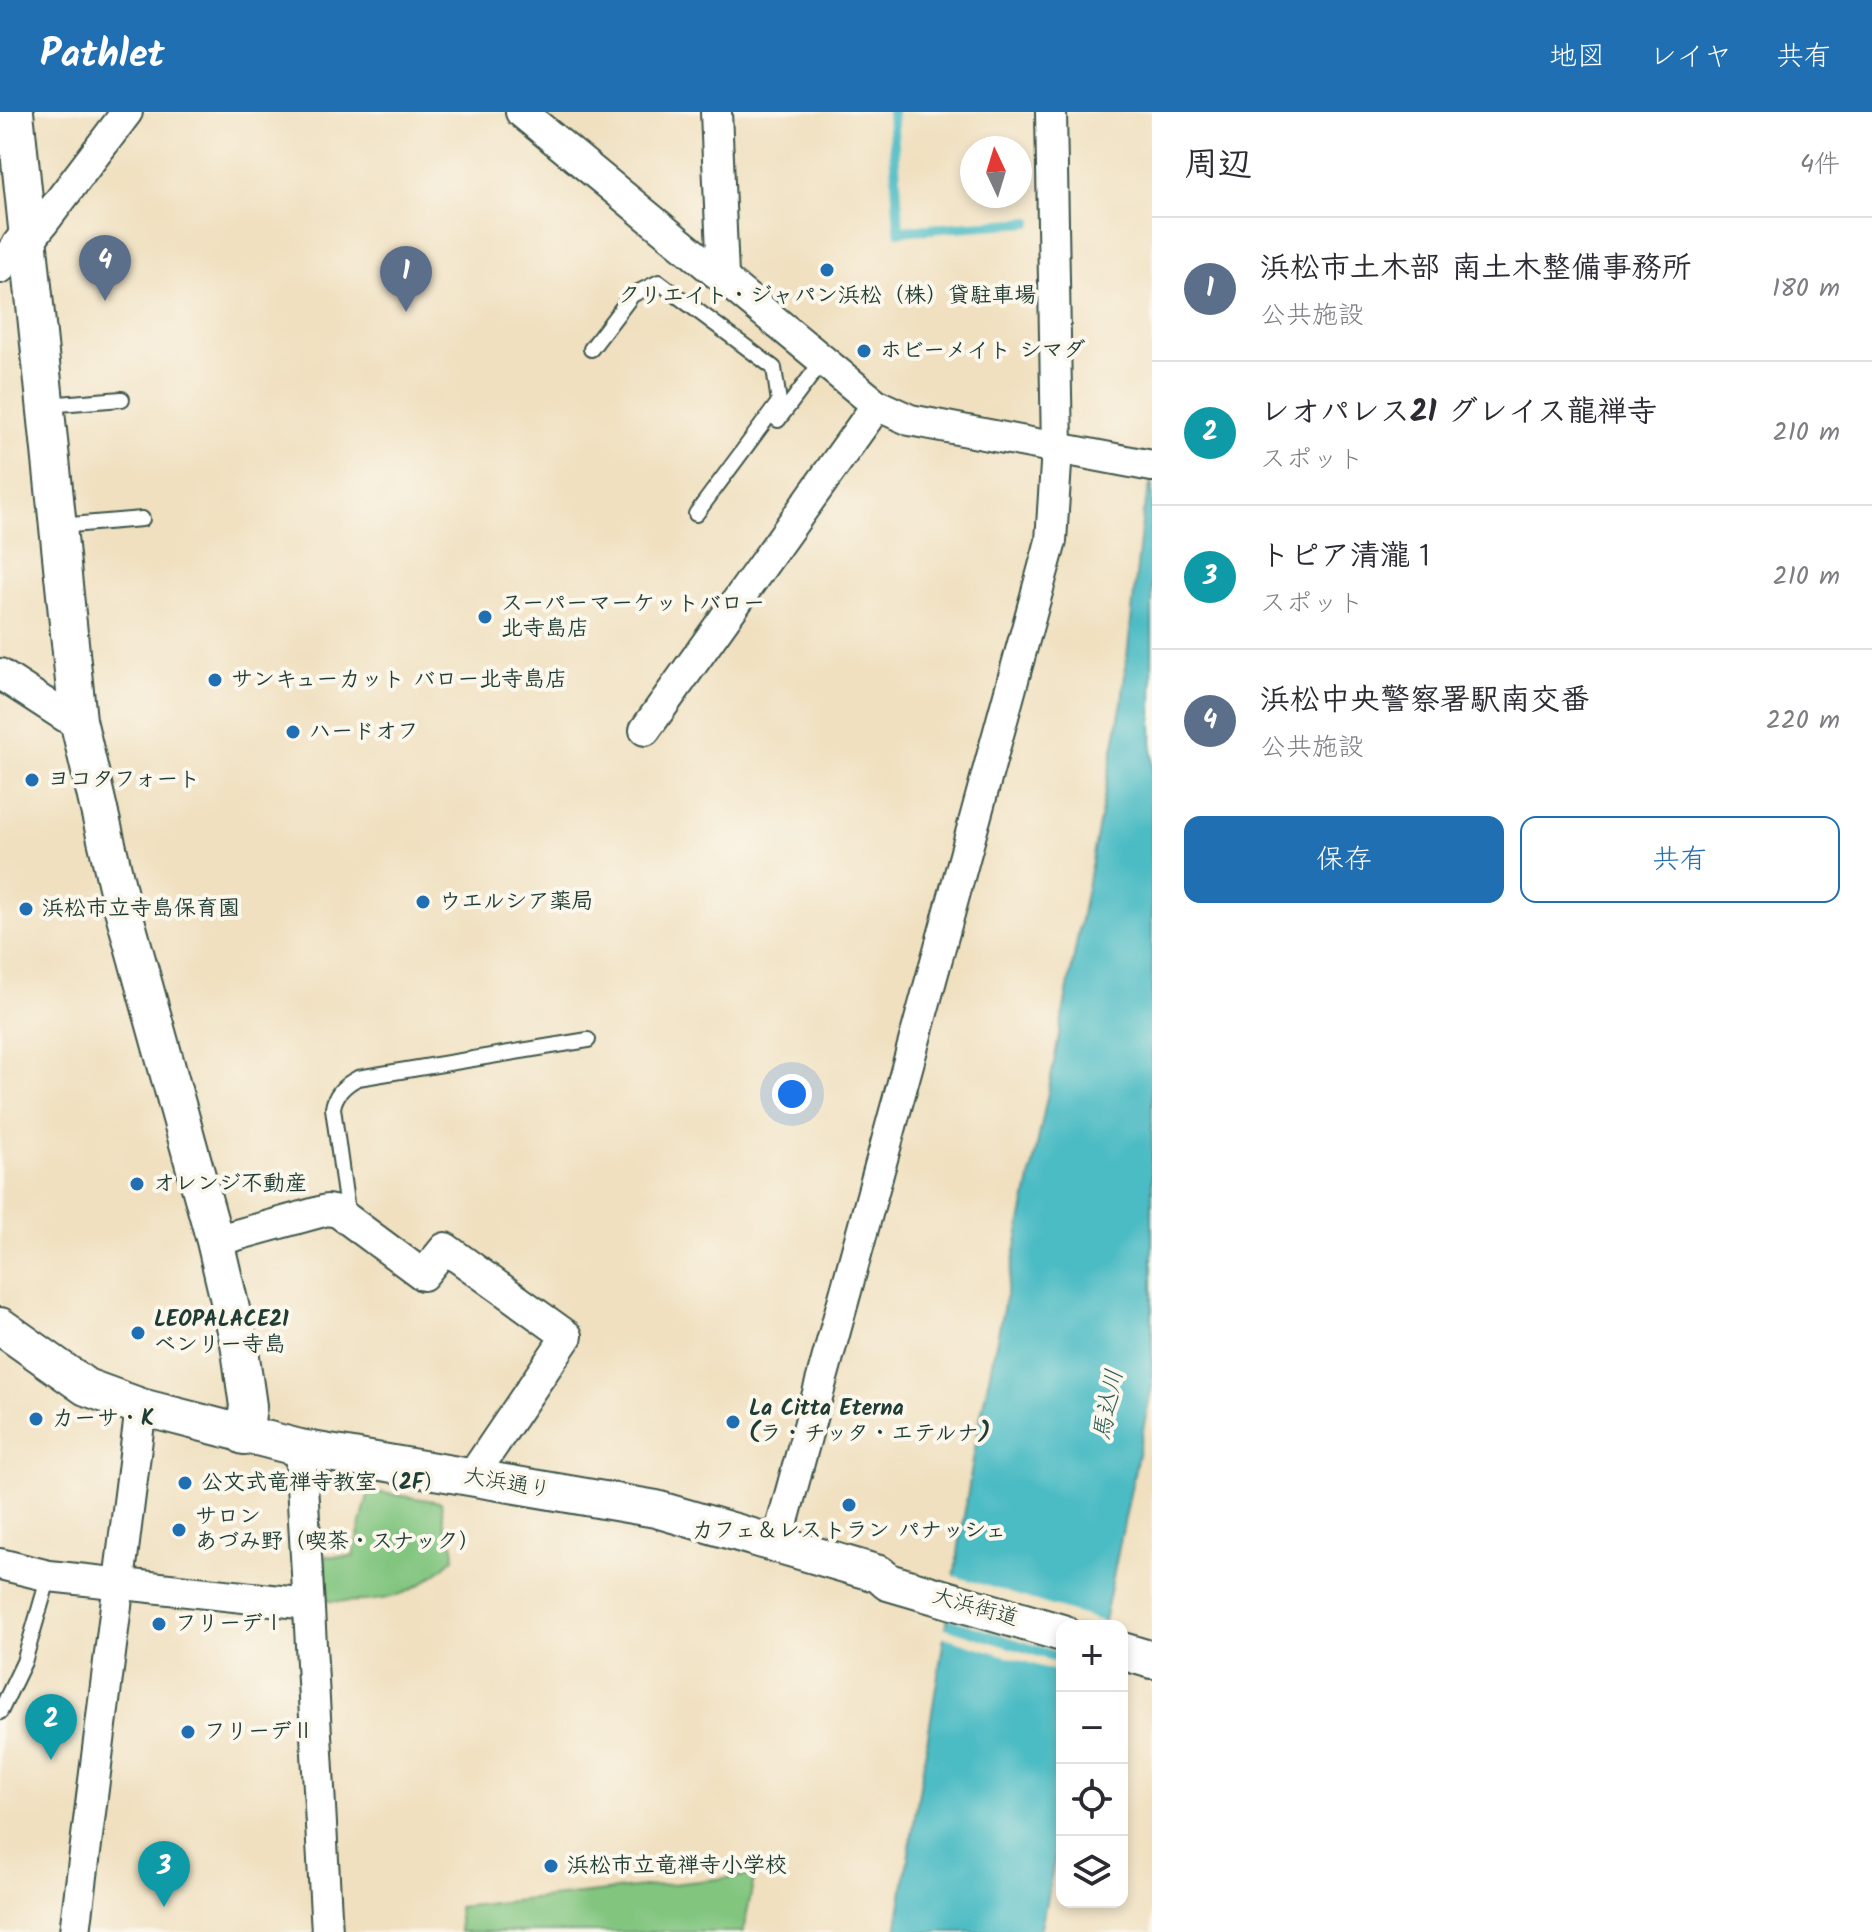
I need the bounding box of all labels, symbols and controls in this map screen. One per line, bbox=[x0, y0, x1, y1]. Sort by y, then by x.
text: Pathlet bbox=[40, 26, 165, 86]
text: 地図 bbox=[1549, 35, 1605, 80]
text: レイヤ bbox=[1649, 35, 1732, 80]
text: 共有 bbox=[1776, 35, 1832, 80]
north arrow bbox=[960, 136, 1032, 208]
text: 周辺 bbox=[1184, 139, 1252, 193]
text: 4件 bbox=[1800, 144, 1840, 186]
pin: 4 bbox=[79, 235, 131, 301]
text: 浜松市土木部 南土木整備事務所 bbox=[1260, 245, 1692, 293]
pin: 1 bbox=[380, 246, 432, 312]
marker: クリエイト・ジャパン浜松（株）貸駐車場 bbox=[818, 261, 836, 279]
text: 1 bbox=[1206, 268, 1214, 310]
text: 180 m bbox=[1772, 268, 1840, 310]
place label: クリエイト・ジャパン浜松（株）貸駐車場 bbox=[618, 279, 1036, 314]
text: 公共施設 bbox=[1260, 295, 1364, 337]
place label: ホビーメイト シマダ bbox=[880, 334, 1086, 369]
marker: ホビーメイト シマダ bbox=[855, 342, 873, 360]
text: レオパレス21 グレイス龍禅寺 bbox=[1260, 389, 1657, 437]
text: 2 bbox=[1202, 412, 1218, 454]
text: 210 m bbox=[1773, 412, 1840, 454]
text: スポット bbox=[1260, 439, 1364, 481]
text: トピア清瀧１ bbox=[1260, 533, 1440, 581]
text: 3 bbox=[1203, 556, 1217, 598]
text: 210 m bbox=[1773, 556, 1840, 598]
text: スポット bbox=[1260, 583, 1364, 625]
place label: スーパーマーケットバロー 北寺島店 bbox=[501, 587, 765, 647]
marker: スーパーマーケットバロー 北寺島店 bbox=[476, 608, 494, 626]
place label: サンキューカット バロー北寺島店 bbox=[231, 663, 567, 698]
marker: サンキューカット バロー北寺島店 bbox=[206, 671, 224, 689]
text: 浜松中央警察署駅南交番 bbox=[1260, 677, 1590, 725]
text: 4 bbox=[1203, 700, 1217, 742]
text: 220 m bbox=[1766, 700, 1840, 742]
place label: ハードオフ bbox=[309, 715, 419, 750]
marker: ハードオフ bbox=[284, 723, 302, 741]
text: 公共施設 bbox=[1260, 727, 1364, 769]
place label: ヨコタフォート bbox=[48, 763, 200, 798]
marker: ヨコタフォート bbox=[23, 771, 41, 789]
button: 保存 bbox=[1184, 816, 1504, 903]
button: 共有 bbox=[1520, 816, 1840, 903]
place label: ウエルシア薬局 bbox=[439, 885, 593, 920]
place label: 浜松市立寺島保育園 bbox=[42, 892, 240, 927]
marker: ウエルシア薬局 bbox=[414, 893, 432, 911]
marker: 浜松市立寺島保育園 bbox=[17, 900, 35, 918]
your location bbox=[772, 1074, 812, 1114]
place label: オレンジ不動産 bbox=[153, 1167, 307, 1202]
marker: オレンジ不動産 bbox=[128, 1175, 146, 1193]
place label: LEOPALACE21 ベンリー寺島 bbox=[154, 1303, 289, 1363]
marker: LEOPALACE21 ベンリー寺島 bbox=[129, 1324, 147, 1342]
water label: 馬込川 bbox=[1083, 1366, 1135, 1444]
place label: La Citta Eterna (ラ・チッタ・エテルナ) bbox=[749, 1392, 990, 1452]
place label: カーサ・K bbox=[52, 1402, 154, 1437]
marker: カーサ・K bbox=[27, 1410, 45, 1428]
marker: La Citta Eterna (ラ・チッタ・エテルナ) bbox=[724, 1413, 742, 1431]
street label: 大浜通り bbox=[461, 1459, 553, 1509]
place label: 公文式竜禅寺教室（2F） bbox=[201, 1466, 446, 1501]
marker: 公文式竜禅寺教室（2F） bbox=[176, 1474, 194, 1492]
marker: カフェ＆レストラン パナッシェ bbox=[840, 1496, 858, 1514]
place label: サロン あづみ野（喫茶・スナック） bbox=[195, 1500, 481, 1560]
place label: カフェ＆レストラン パナッシェ bbox=[692, 1514, 1006, 1549]
marker: サロン あづみ野（喫茶・スナック） bbox=[170, 1521, 188, 1539]
street label: 大浜街道 bbox=[928, 1579, 1022, 1637]
place label: フリーデⅠ bbox=[175, 1607, 285, 1642]
marker: フリーデⅠ bbox=[150, 1615, 168, 1633]
map controls bbox=[1056, 1620, 1128, 1908]
button: + bbox=[1056, 1620, 1128, 1692]
button: − bbox=[1056, 1692, 1128, 1764]
pin: 2 bbox=[25, 1694, 77, 1760]
place label: フリーデⅡ bbox=[204, 1715, 314, 1750]
marker: フリーデⅡ bbox=[179, 1723, 197, 1741]
button: locate bbox=[1056, 1764, 1128, 1836]
button: layers bbox=[1056, 1836, 1128, 1908]
pin: 3 bbox=[138, 1841, 190, 1907]
place label: 浜松市立竜禅寺小学校 bbox=[567, 1849, 787, 1884]
marker: 浜松市立竜禅寺小学校 bbox=[542, 1857, 560, 1875]

